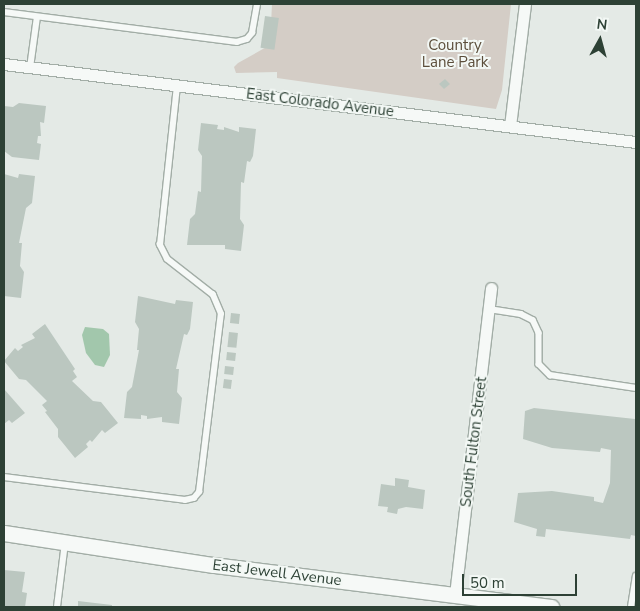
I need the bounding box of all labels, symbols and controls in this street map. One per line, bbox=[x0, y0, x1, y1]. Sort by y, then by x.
north arrow bbox=[575, 15, 625, 65]
text: N bbox=[596, 15, 608, 35]
park label: Country Lane Park bbox=[422, 36, 488, 71]
street label: East Colorado Avenue bbox=[245, 85, 395, 121]
street label: South Fulton Street bbox=[457, 376, 491, 508]
street label: East Jewell Avenue bbox=[211, 556, 343, 590]
scale bar bbox=[465, 564, 580, 596]
text: 50 m bbox=[470, 573, 505, 593]

